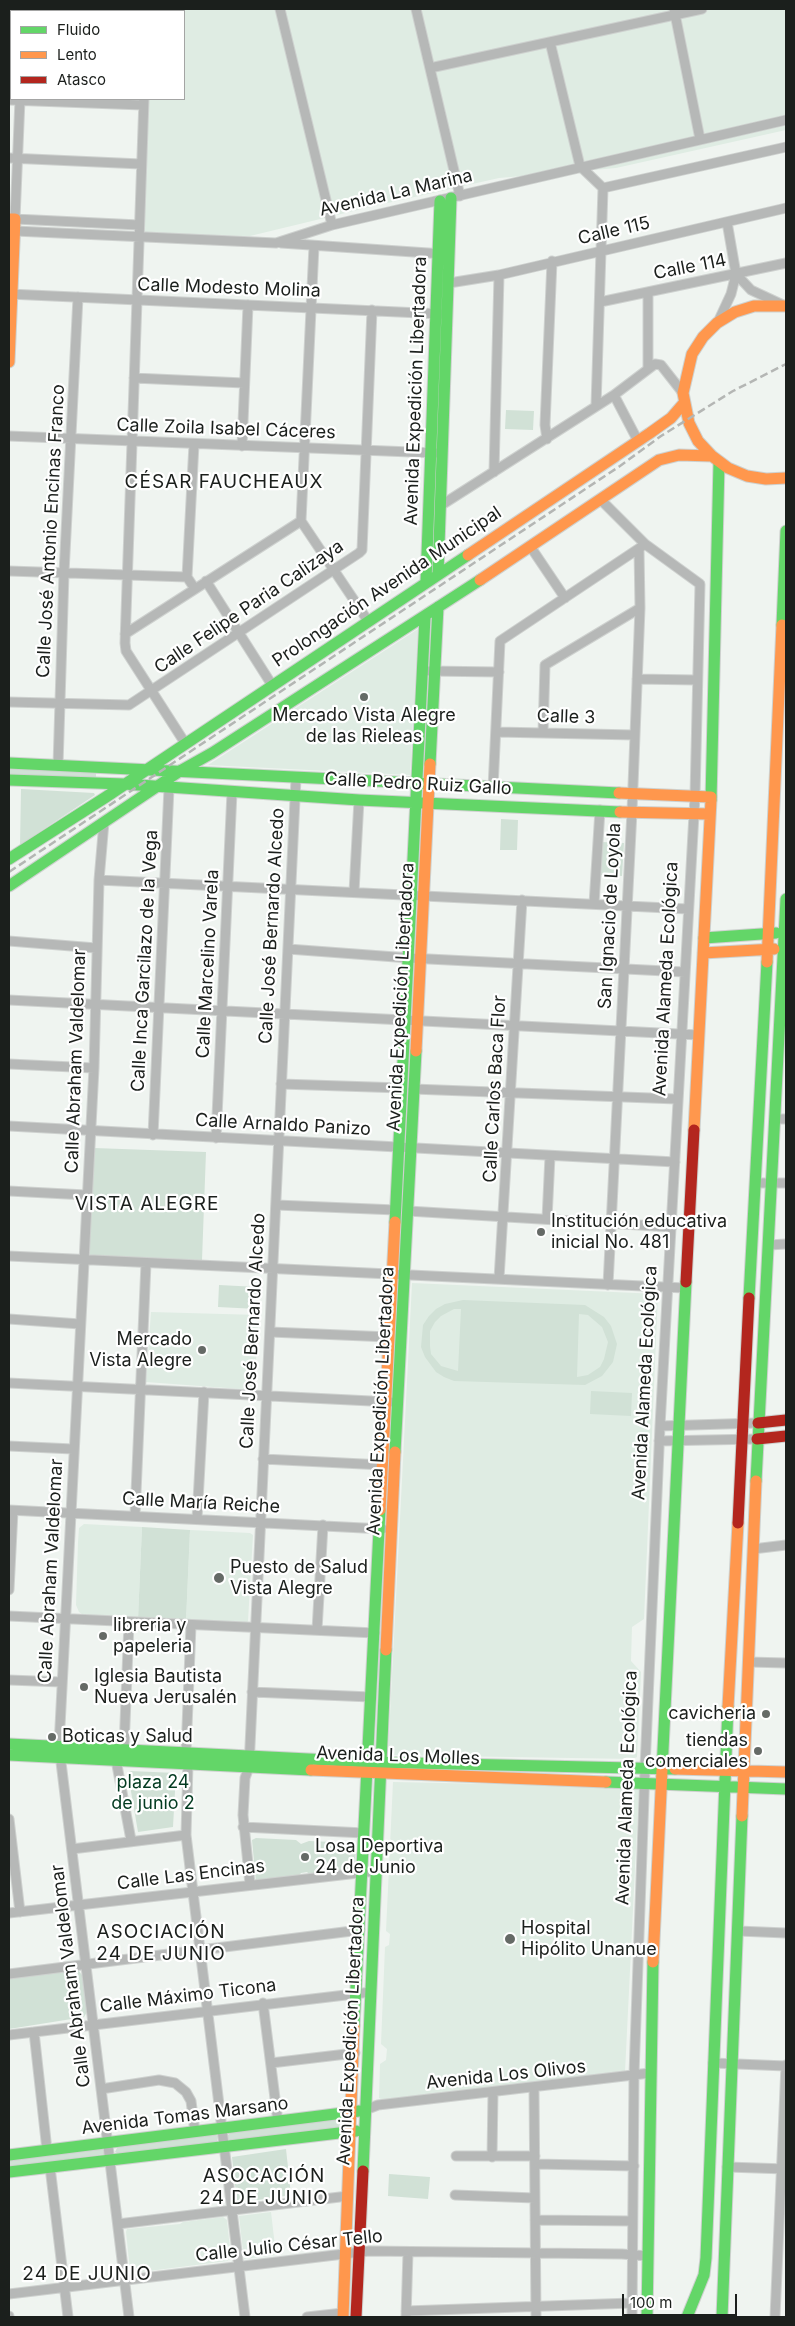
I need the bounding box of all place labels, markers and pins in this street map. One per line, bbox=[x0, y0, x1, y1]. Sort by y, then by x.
marker: Mercado Vista Alegre de las Rieleas bbox=[358, 691, 370, 703]
place label: Mercado Vista Alegre de las Rieleas bbox=[272, 705, 456, 748]
place label: Institución educativa inicial No. 481 bbox=[551, 1211, 727, 1254]
marker: Institución educativa inicial No. 481 bbox=[535, 1226, 547, 1238]
place label: Mercado Vista Alegre bbox=[89, 1329, 192, 1372]
marker: Mercado Vista Alegre bbox=[196, 1344, 208, 1356]
place label: Puesto de Salud Vista Alegre bbox=[230, 1557, 368, 1600]
marker: Puesto de Salud Vista Alegre bbox=[212, 1571, 226, 1585]
place label: libreria y papeleria bbox=[113, 1615, 192, 1658]
marker: libreria y papeleria bbox=[97, 1630, 109, 1642]
place label: Iglesia Bautista Nueva Jerusalén bbox=[94, 1666, 237, 1708]
marker: Iglesia Bautista Nueva Jerusalén bbox=[78, 1681, 90, 1693]
place label: cavicheria bbox=[668, 1703, 756, 1725]
marker: cavicheria bbox=[760, 1708, 772, 1720]
place label: Boticas y Salud bbox=[62, 1726, 193, 1748]
place label: tiendas comerciales bbox=[645, 1730, 748, 1772]
marker: Boticas y Salud bbox=[46, 1731, 58, 1743]
marker: tiendas comerciales bbox=[752, 1745, 764, 1757]
place label: Losa Deportiva 24 de Junio bbox=[315, 1836, 443, 1878]
marker: Losa Deportiva 24 de Junio bbox=[299, 1851, 311, 1863]
place label: Hospital Hipólito Unanue bbox=[521, 1918, 657, 1960]
marker: Hospital Hipólito Unanue bbox=[503, 1932, 517, 1946]

